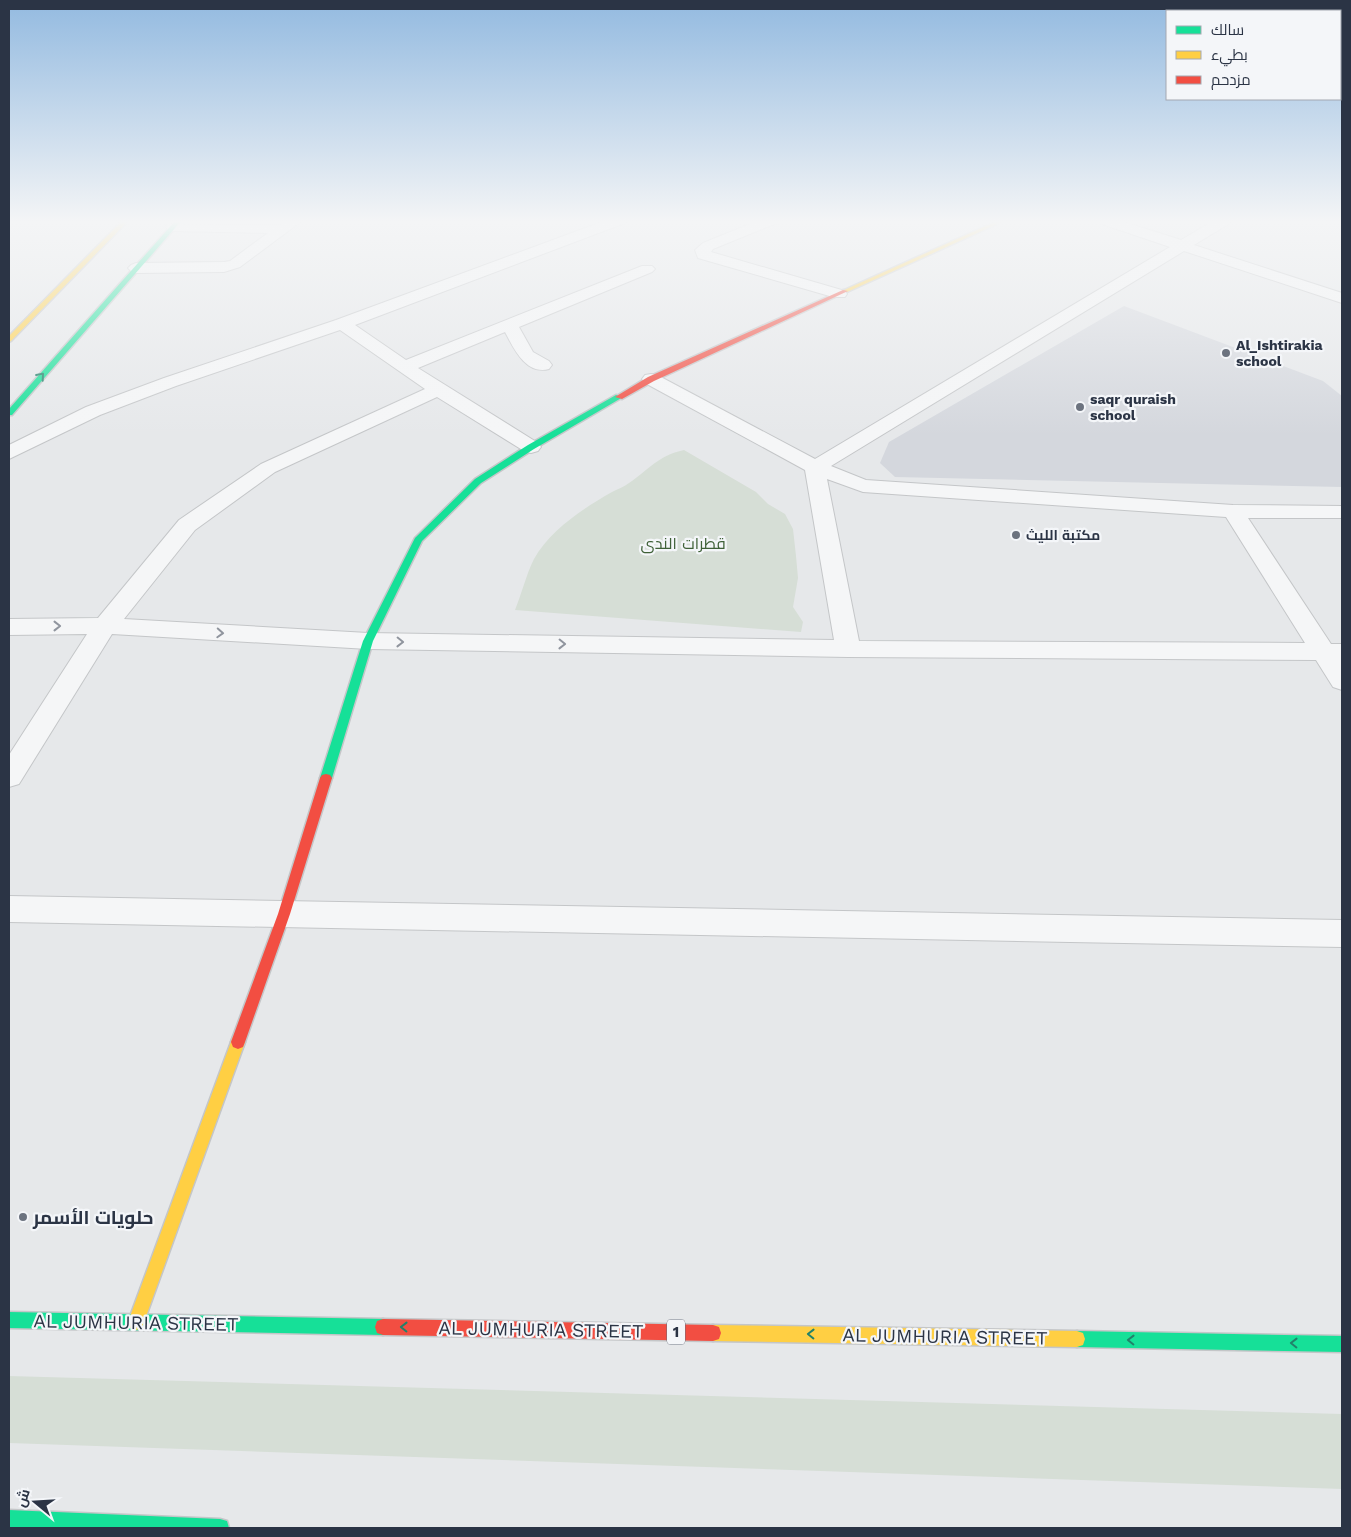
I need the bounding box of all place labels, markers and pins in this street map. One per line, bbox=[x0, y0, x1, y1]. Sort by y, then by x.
place label: Al_Ishtirakia school bbox=[1236, 337, 1324, 369]
marker: Al_Ishtirakia school bbox=[1220, 347, 1232, 359]
place label: saqr quraish school bbox=[1090, 391, 1176, 423]
marker: saqr quraish school bbox=[1074, 401, 1086, 413]
place label: مكتبة الليث bbox=[1026, 527, 1100, 543]
marker: مكتبة الليث bbox=[1010, 529, 1022, 541]
place label: حلويات الأسمر bbox=[32, 1206, 154, 1229]
marker: حلويات الأسمر bbox=[17, 1211, 29, 1223]

